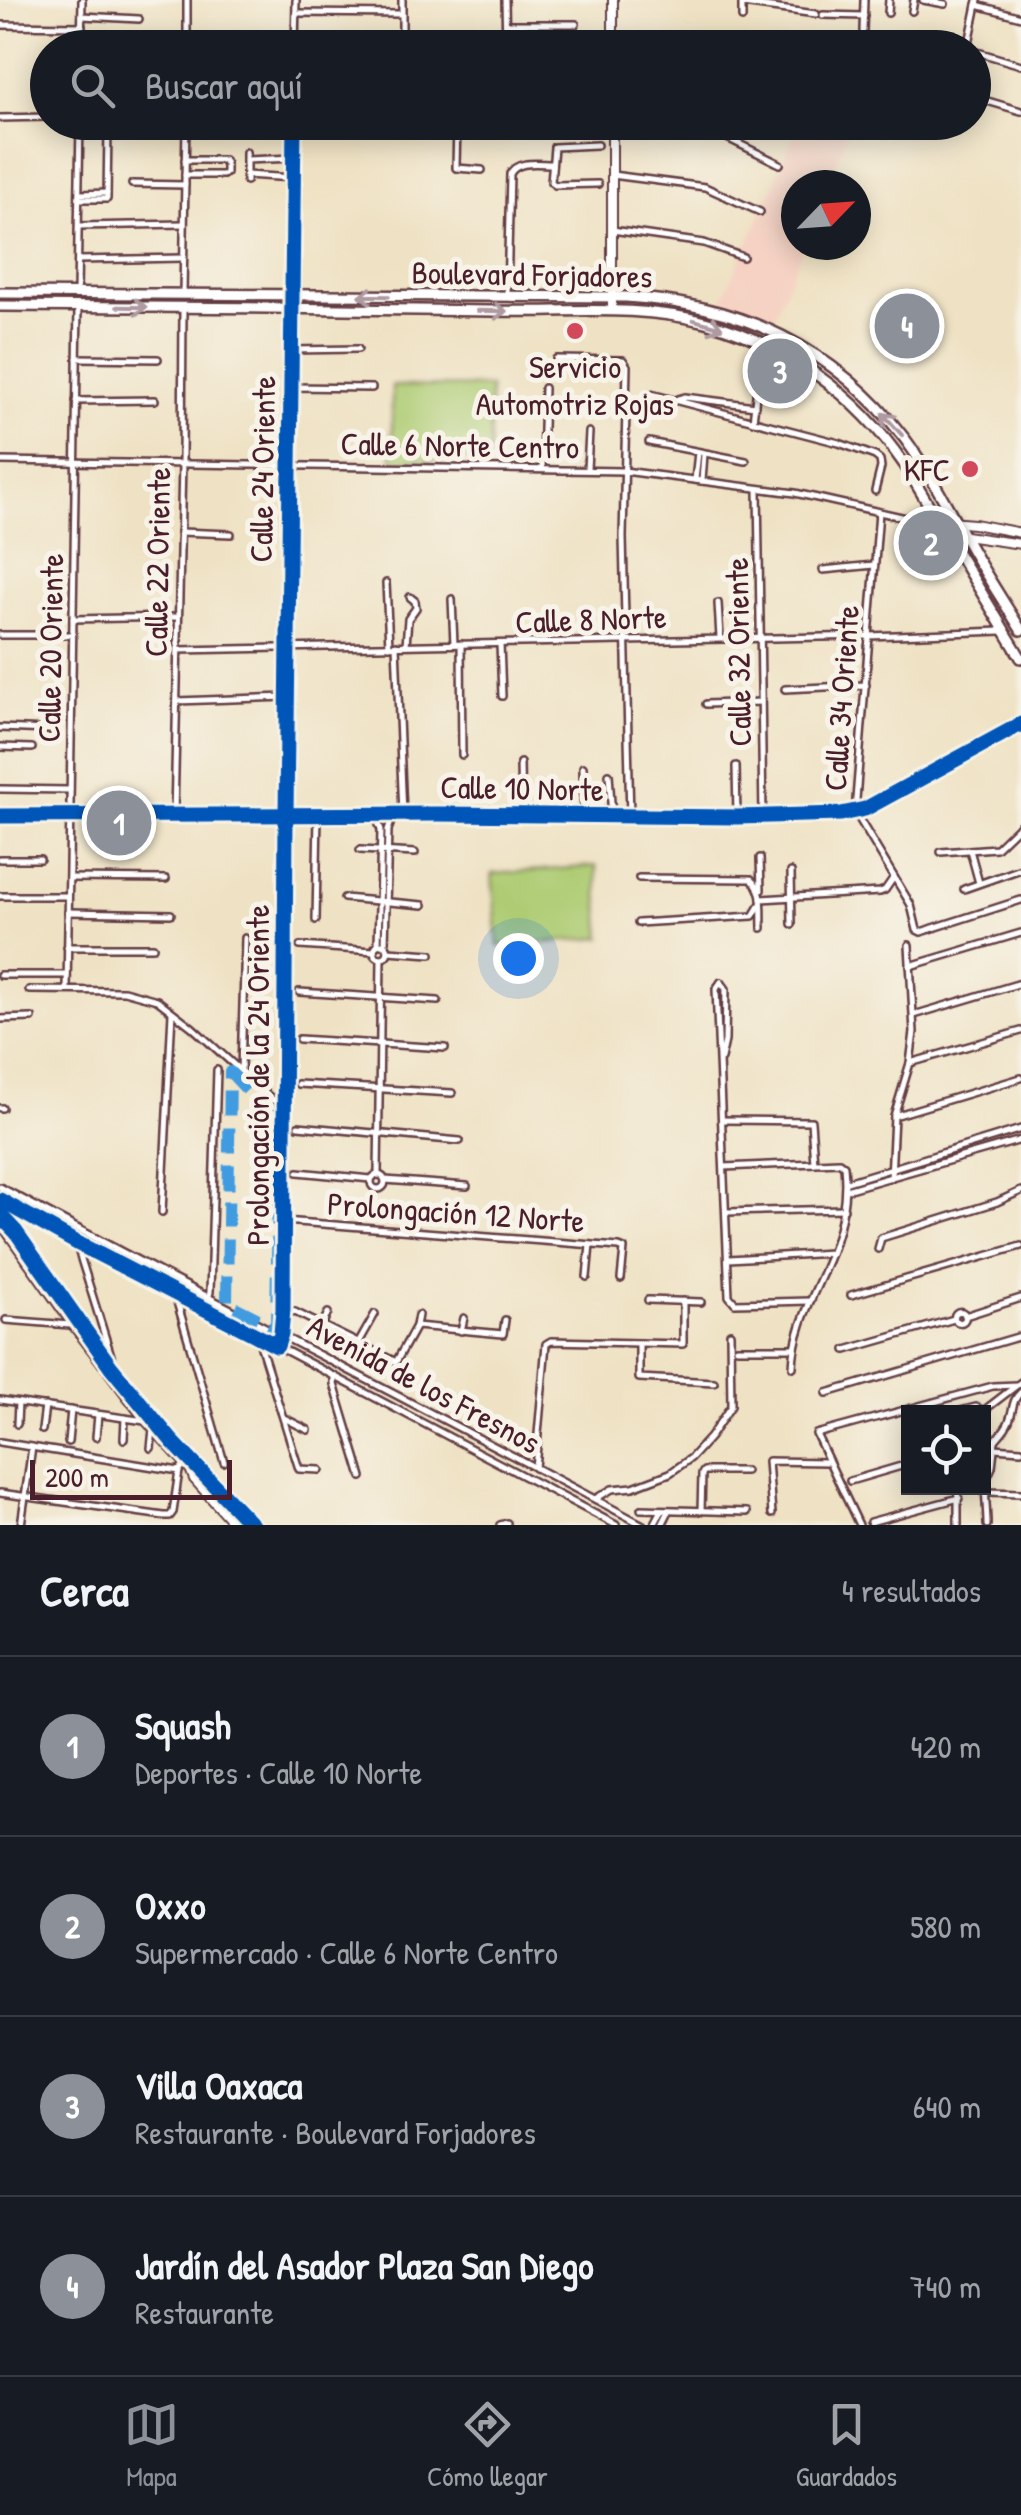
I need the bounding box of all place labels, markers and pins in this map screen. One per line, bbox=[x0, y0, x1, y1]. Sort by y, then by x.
pin: 4 bbox=[874, 288, 940, 364]
marker: Servicio Automotriz Rojas bbox=[564, 320, 586, 342]
pin: 3 bbox=[748, 334, 812, 408]
place label: Servicio Automotriz Rojas bbox=[476, 345, 674, 425]
place label: KFC bbox=[904, 448, 950, 491]
marker: KFC bbox=[959, 458, 981, 480]
pin: 2 bbox=[898, 506, 964, 580]
pin: 1 bbox=[86, 786, 152, 860]

